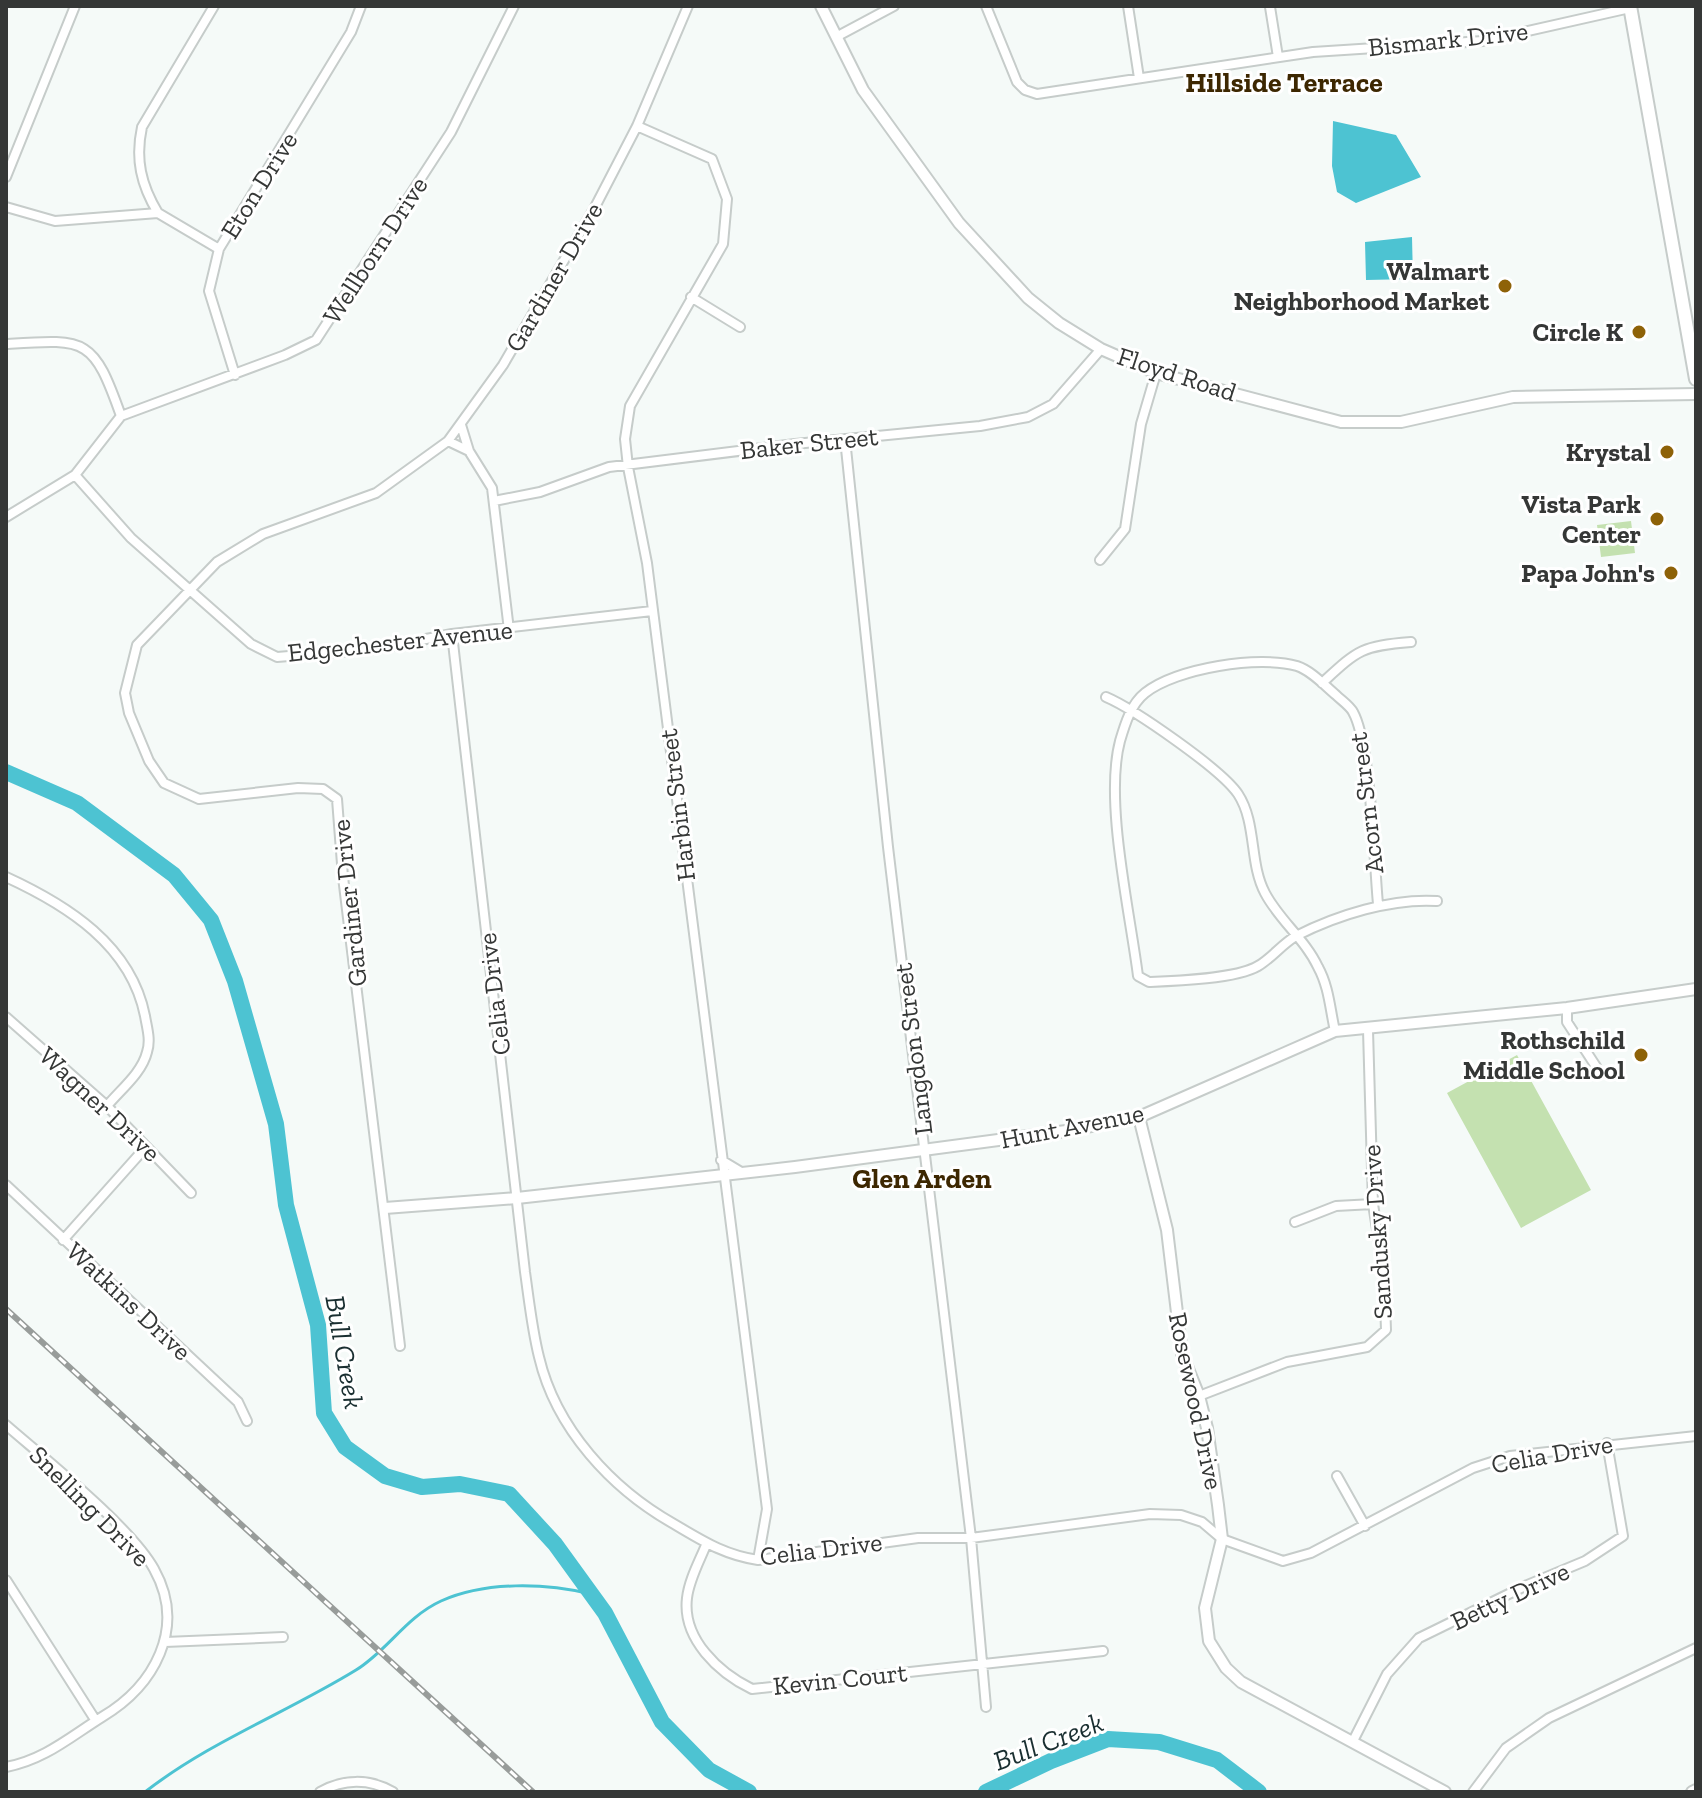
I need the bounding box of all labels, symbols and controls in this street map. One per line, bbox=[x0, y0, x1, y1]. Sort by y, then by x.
street label: Bismark Drive bbox=[1366, 15, 1530, 63]
district label: Hillside Terrace bbox=[1185, 66, 1383, 99]
street label: Eton Drive bbox=[214, 126, 304, 244]
street label: Wellborn Drive bbox=[315, 170, 435, 330]
street label: Gardiner Drive bbox=[498, 196, 610, 358]
place label: Walmart Neighborhood Market bbox=[1234, 255, 1490, 317]
marker: Walmart Neighborhood Market bbox=[1496, 277, 1514, 295]
place label: Circle K bbox=[1532, 316, 1623, 348]
marker: Circle K bbox=[1630, 323, 1648, 341]
street label: Floyd Road bbox=[1113, 340, 1241, 408]
street label: Baker Street bbox=[738, 420, 880, 466]
place label: Krystal bbox=[1566, 436, 1651, 468]
marker: Krystal bbox=[1658, 443, 1676, 461]
place label: Vista Park Center bbox=[1522, 488, 1642, 550]
marker: Vista Park Center bbox=[1648, 510, 1666, 528]
place label: Papa John's bbox=[1521, 557, 1655, 589]
marker: Papa John's bbox=[1662, 564, 1680, 582]
street label: Edgechester Avenue bbox=[286, 613, 514, 669]
street label: Harbin Street bbox=[652, 727, 702, 883]
street label: Acorn Street bbox=[1341, 730, 1391, 875]
street label: Gardiner Drive bbox=[324, 818, 374, 988]
street label: Celia Drive bbox=[471, 931, 517, 1057]
street label: Langdon Street bbox=[887, 961, 939, 1137]
place label: Rothschild Middle School bbox=[1463, 1024, 1625, 1086]
street label: Wagner Drive bbox=[33, 1040, 167, 1168]
marker: Rothschild Middle School bbox=[1632, 1046, 1650, 1064]
street label: Hunt Avenue bbox=[997, 1096, 1147, 1156]
street label: Sandusky Drive bbox=[1355, 1144, 1399, 1320]
district label: Glen Arden bbox=[852, 1162, 992, 1195]
street label: Watkins Drive bbox=[60, 1235, 198, 1367]
water label: Bull Creek bbox=[318, 1293, 371, 1411]
street label: Rosewood Drive bbox=[1162, 1310, 1230, 1492]
street label: Celia Drive bbox=[1489, 1428, 1615, 1480]
street label: Snelling Drive bbox=[23, 1439, 157, 1573]
street label: Celia Drive bbox=[758, 1526, 884, 1572]
street label: Betty Drive bbox=[1446, 1555, 1574, 1637]
street label: Kevin Court bbox=[771, 1656, 909, 1702]
water label: Bull Creek bbox=[989, 1706, 1108, 1777]

